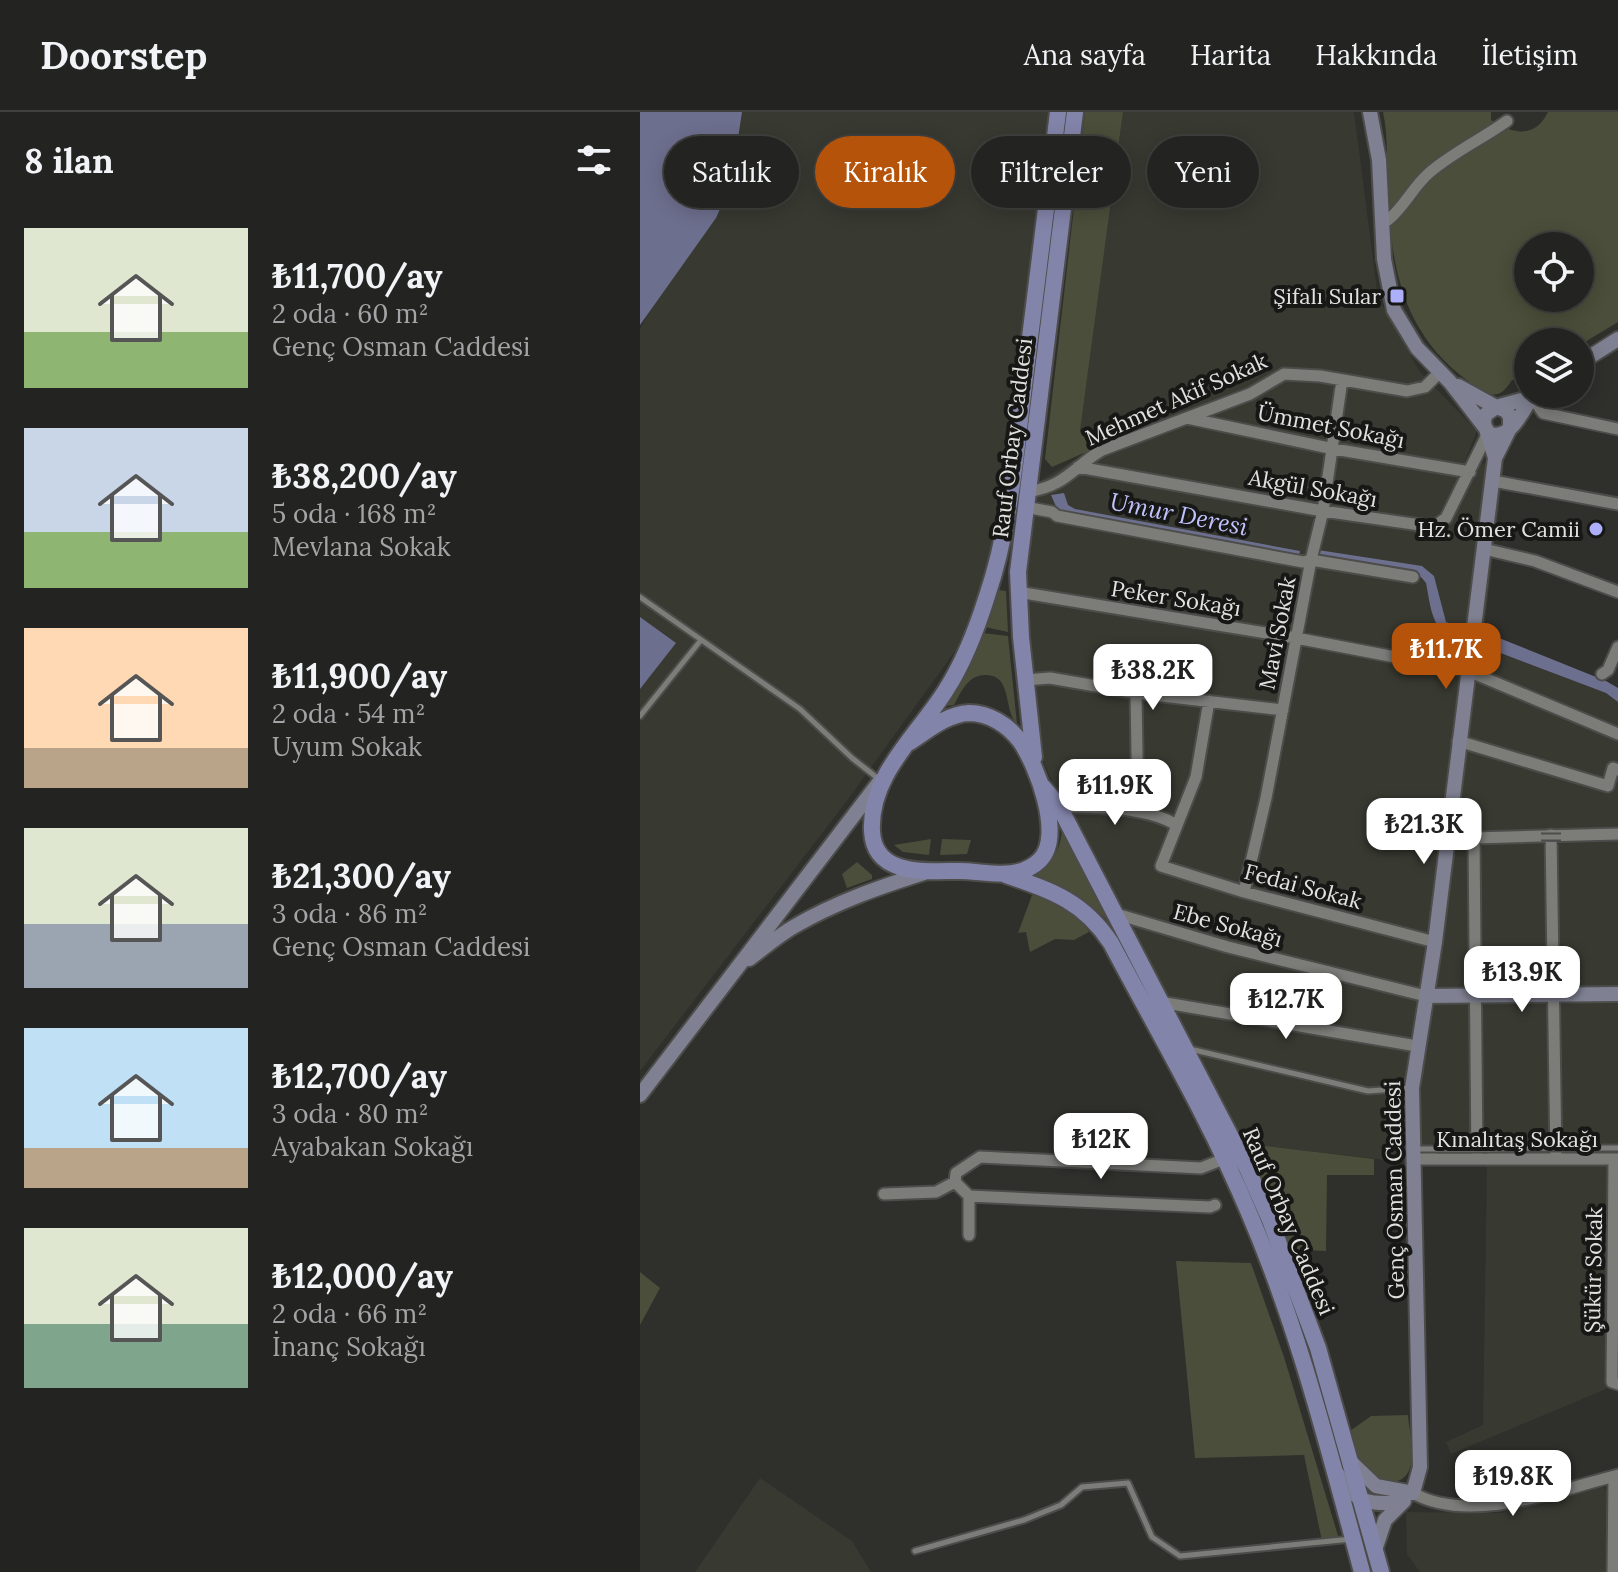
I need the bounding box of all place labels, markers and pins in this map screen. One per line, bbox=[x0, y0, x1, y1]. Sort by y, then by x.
place label: Şifalı Sular bbox=[1273, 282, 1381, 310]
marker: Şifalı Sular bbox=[1388, 287, 1406, 305]
place label: Hz. Ömer Camii bbox=[1417, 515, 1580, 543]
marker: Hz. Ömer Camii bbox=[1587, 520, 1605, 538]
pin: ₺11.7K bbox=[1381, 623, 1511, 691]
pin: ₺38.2K bbox=[1088, 644, 1218, 712]
pin: ₺11.9K bbox=[1050, 759, 1180, 827]
pin: ₺21.3K bbox=[1359, 798, 1489, 866]
pin: ₺13.9K bbox=[1457, 946, 1587, 1014]
pin: ₺12.7K bbox=[1221, 973, 1351, 1041]
pin: ₺12K bbox=[1054, 1113, 1148, 1181]
pin: ₺19.8K bbox=[1448, 1450, 1578, 1518]

